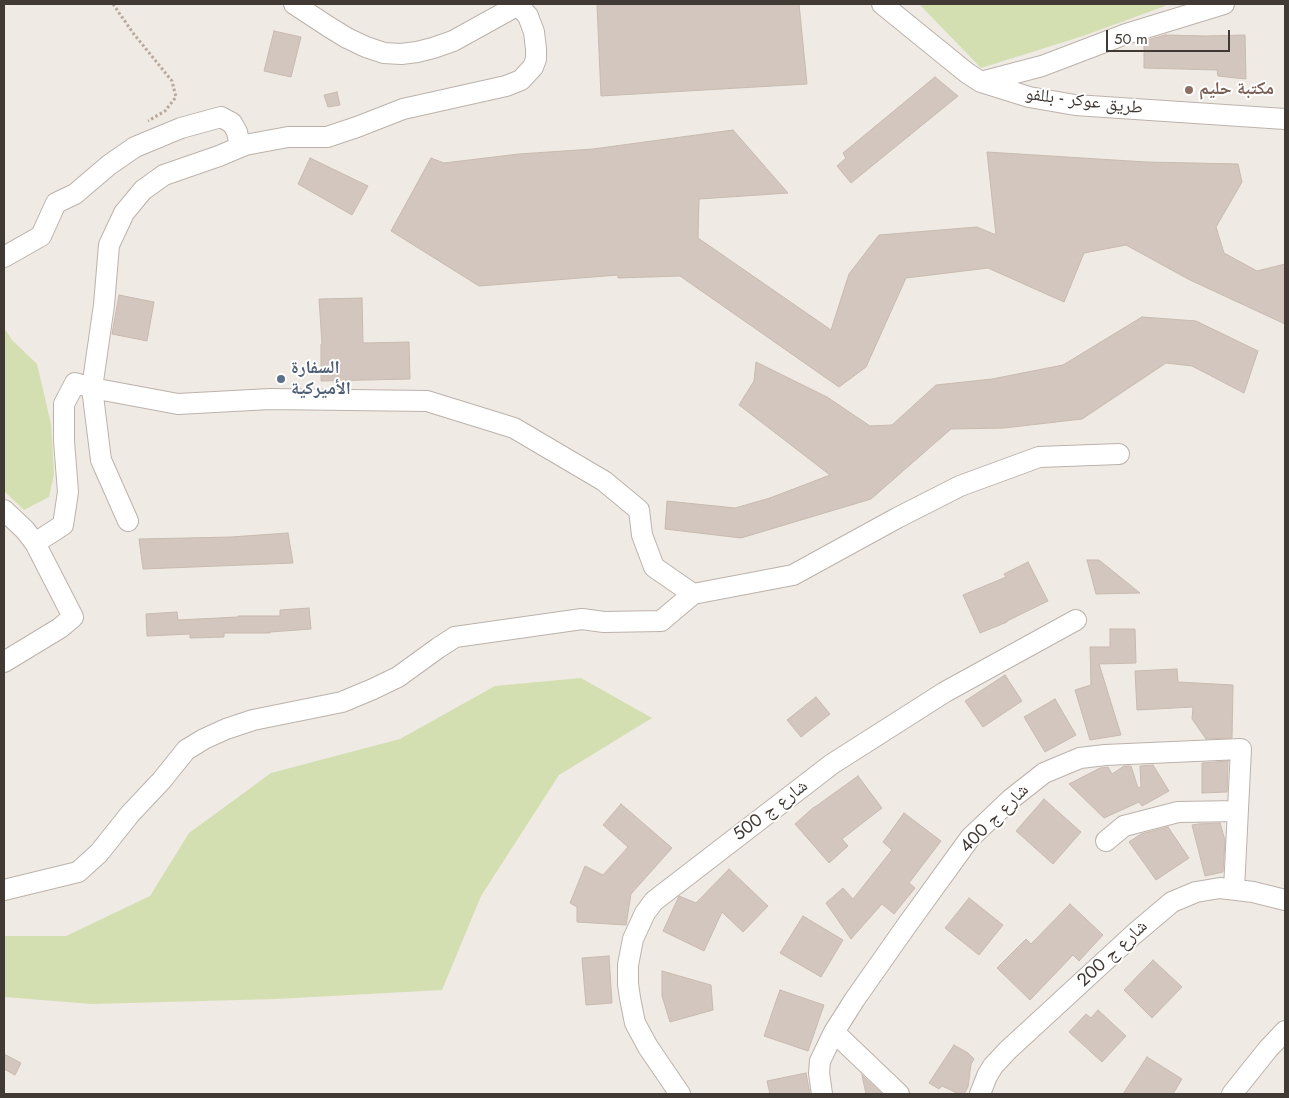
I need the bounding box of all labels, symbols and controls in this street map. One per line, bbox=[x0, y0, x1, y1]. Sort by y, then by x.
scale bar bbox=[1109, 20, 1233, 52]
text: 50 m bbox=[1114, 28, 1148, 50]
place label: مكتبة حليم bbox=[1199, 79, 1274, 101]
street label: طريق عوكر - بللفو bbox=[1024, 84, 1144, 120]
marker: مكتبة حليم bbox=[1183, 84, 1195, 96]
place label: السفارة الأميركية bbox=[291, 358, 351, 400]
marker: السفارة الأميركية bbox=[275, 373, 287, 385]
street label: شارع ج 500 bbox=[729, 776, 813, 846]
street label: شارع ج 400 bbox=[956, 780, 1034, 858]
street label: شارع ج 200 bbox=[1073, 916, 1153, 992]

